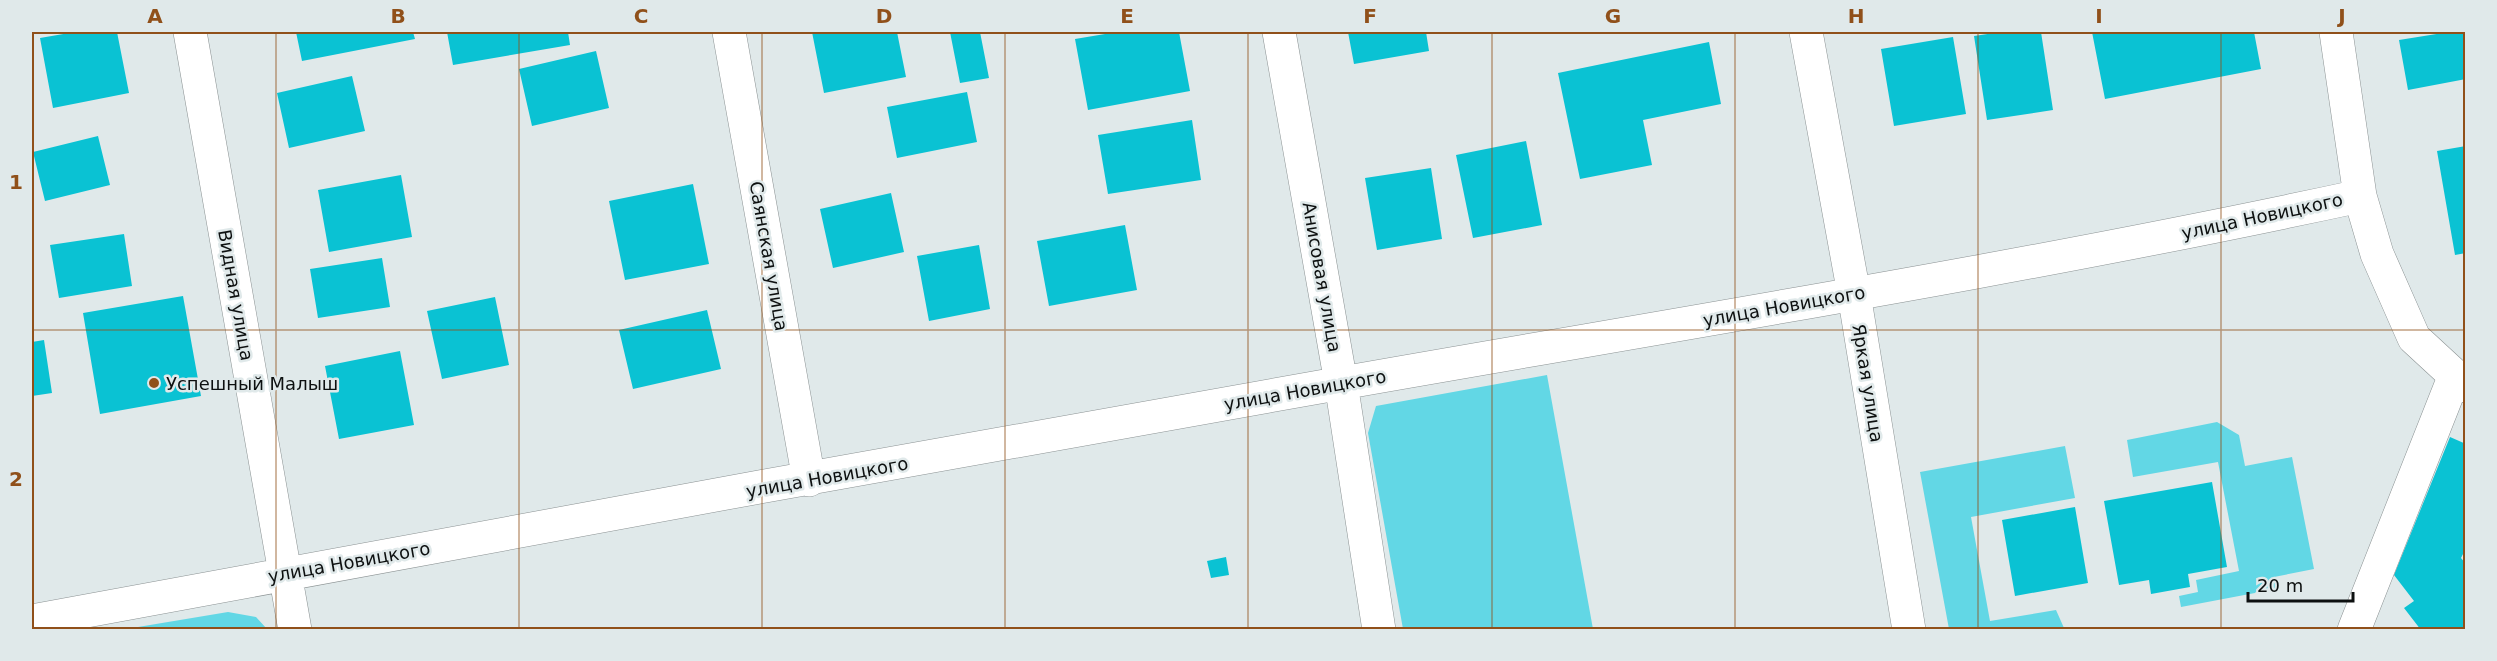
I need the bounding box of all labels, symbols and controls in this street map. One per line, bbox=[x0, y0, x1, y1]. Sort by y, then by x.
text: A bbox=[147, 4, 163, 28]
text: B bbox=[390, 4, 406, 28]
text: C bbox=[634, 4, 648, 28]
text: D bbox=[876, 4, 892, 28]
text: E bbox=[1120, 4, 1134, 28]
text: F bbox=[1363, 4, 1377, 28]
text: G bbox=[1605, 4, 1621, 28]
text: H bbox=[1848, 4, 1864, 28]
text: I bbox=[2095, 4, 2103, 28]
text: J bbox=[2336, 4, 2346, 28]
text: 1 bbox=[9, 170, 23, 194]
street label: Саянская улица bbox=[745, 179, 793, 333]
street label: улица Новицкого bbox=[2179, 189, 2345, 243]
street label: Анисовая улица bbox=[1298, 200, 1346, 354]
street label: Видная улица bbox=[214, 228, 258, 362]
street label: улица Новицкого bbox=[1701, 281, 1867, 331]
street label: Яркая улица bbox=[1848, 322, 1888, 444]
street label: улица Новицкого bbox=[1222, 365, 1388, 415]
place label: Успешный Малыш bbox=[166, 373, 338, 394]
marker: Успешный Малыш bbox=[147, 376, 161, 390]
street label: улица Новицкого bbox=[744, 452, 910, 502]
text: 2 bbox=[9, 467, 23, 491]
street label: улица Новицкого bbox=[266, 537, 432, 587]
scale bar bbox=[2248, 565, 2353, 603]
text: 20 m bbox=[2257, 575, 2303, 596]

